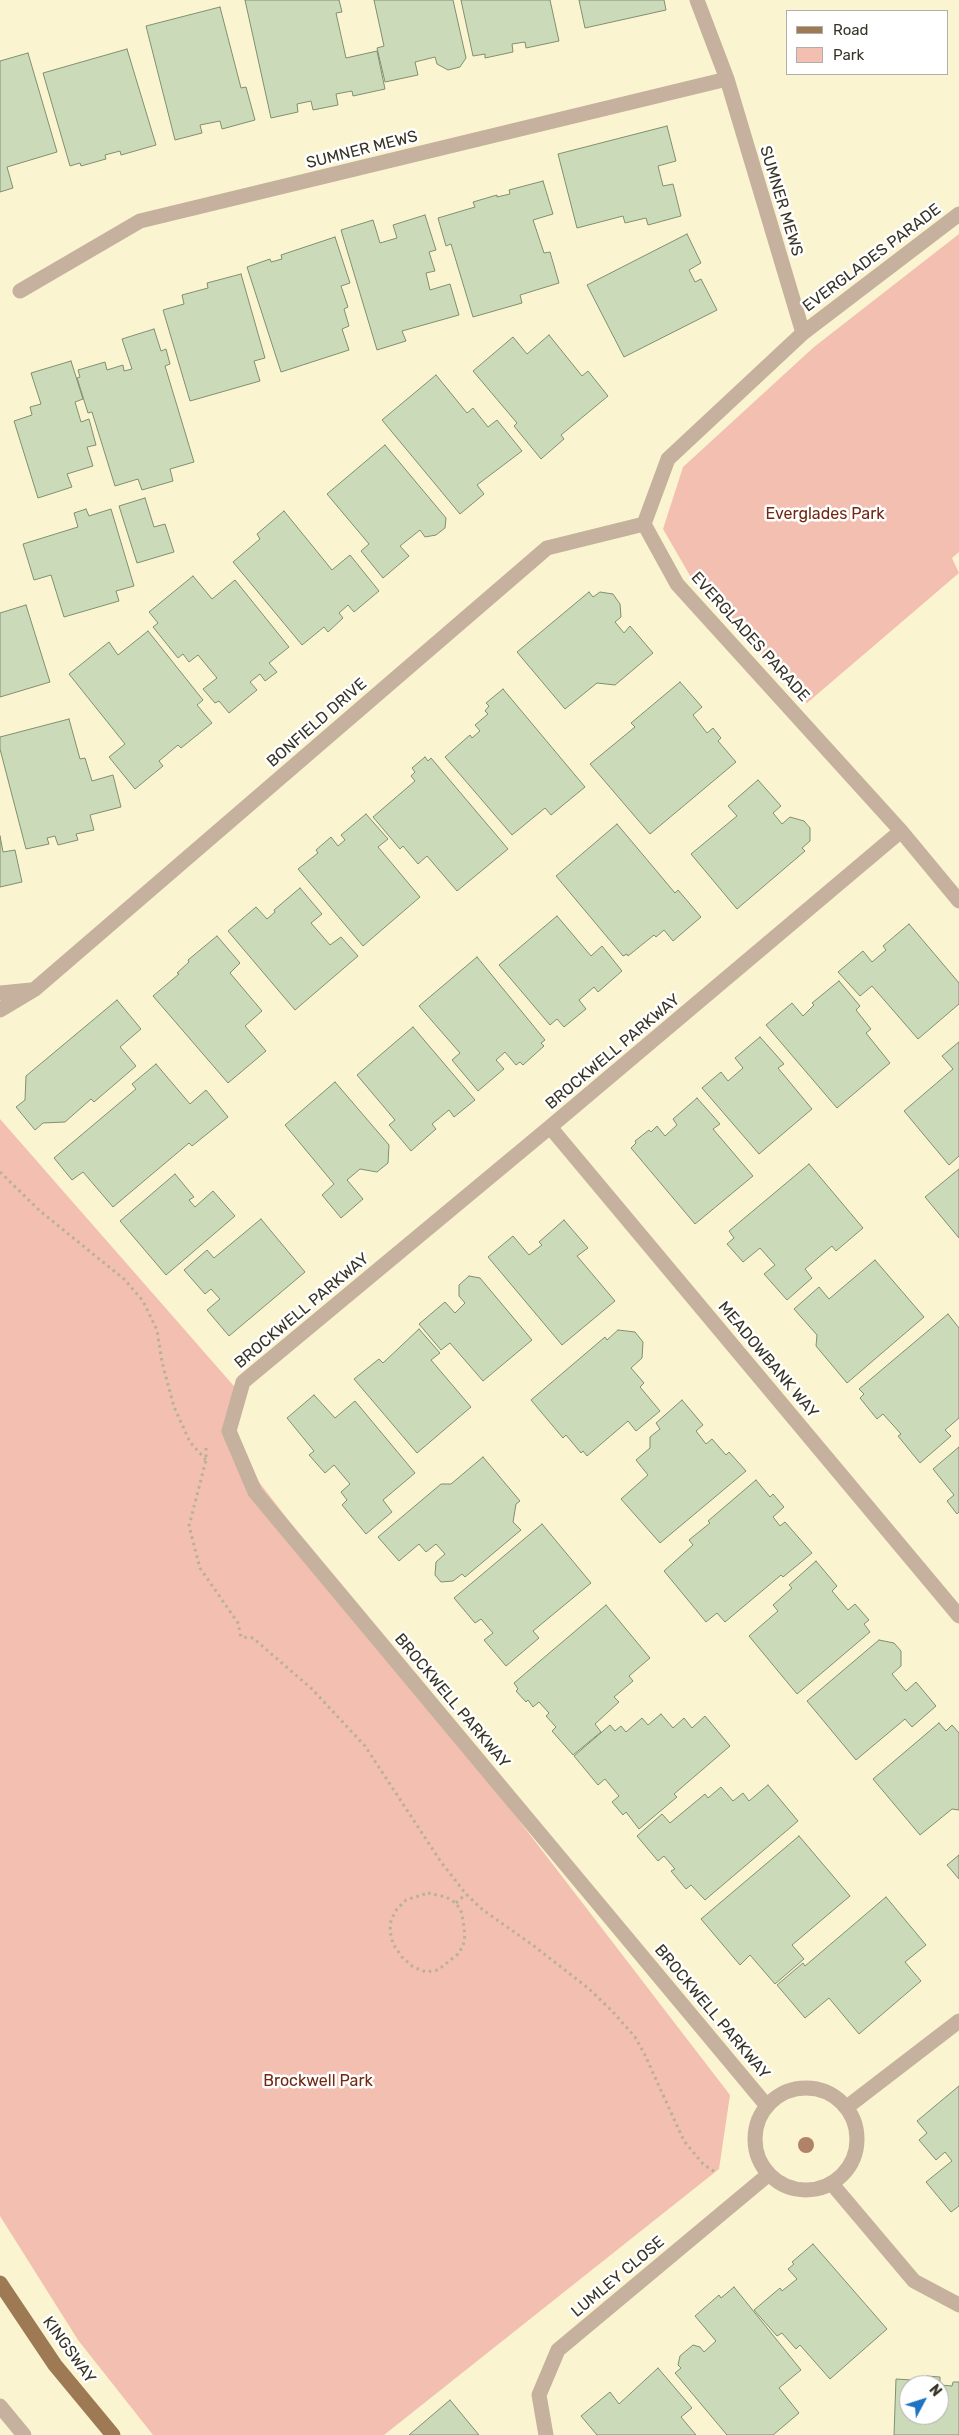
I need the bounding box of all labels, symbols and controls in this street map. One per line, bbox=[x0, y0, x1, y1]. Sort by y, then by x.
legend bbox=[786, 10, 949, 75]
text: Road bbox=[833, 21, 869, 39]
text: Park bbox=[833, 46, 864, 64]
street label: SUMNER MEWS bbox=[304, 127, 420, 173]
street label: SUMNER MEWS bbox=[755, 144, 807, 258]
street label: EVERGLADES PARADE bbox=[799, 200, 945, 316]
park label: Everglades Park bbox=[765, 504, 885, 524]
street label: EVERGLADES PARADE bbox=[687, 568, 813, 706]
street label: BONFIELD DRIVE bbox=[263, 674, 371, 772]
street label: BROCKWELL PARKWAY bbox=[542, 990, 684, 1114]
street label: BROCKWELL PARKWAY bbox=[231, 1249, 373, 1373]
street label: MEADOWBANK WAY bbox=[714, 1298, 822, 1422]
street label: BROCKWELL PARKWAY bbox=[390, 1630, 514, 1772]
street label: BROCKWELL PARKWAY bbox=[650, 1941, 774, 2083]
park label: Brockwell Park bbox=[263, 2071, 373, 2091]
street label: LUMLEY CLOSE bbox=[568, 2232, 668, 2322]
street label: KINGSWAY bbox=[38, 2313, 100, 2387]
north arrow bbox=[899, 2375, 949, 2425]
text: N bbox=[925, 2381, 945, 2400]

